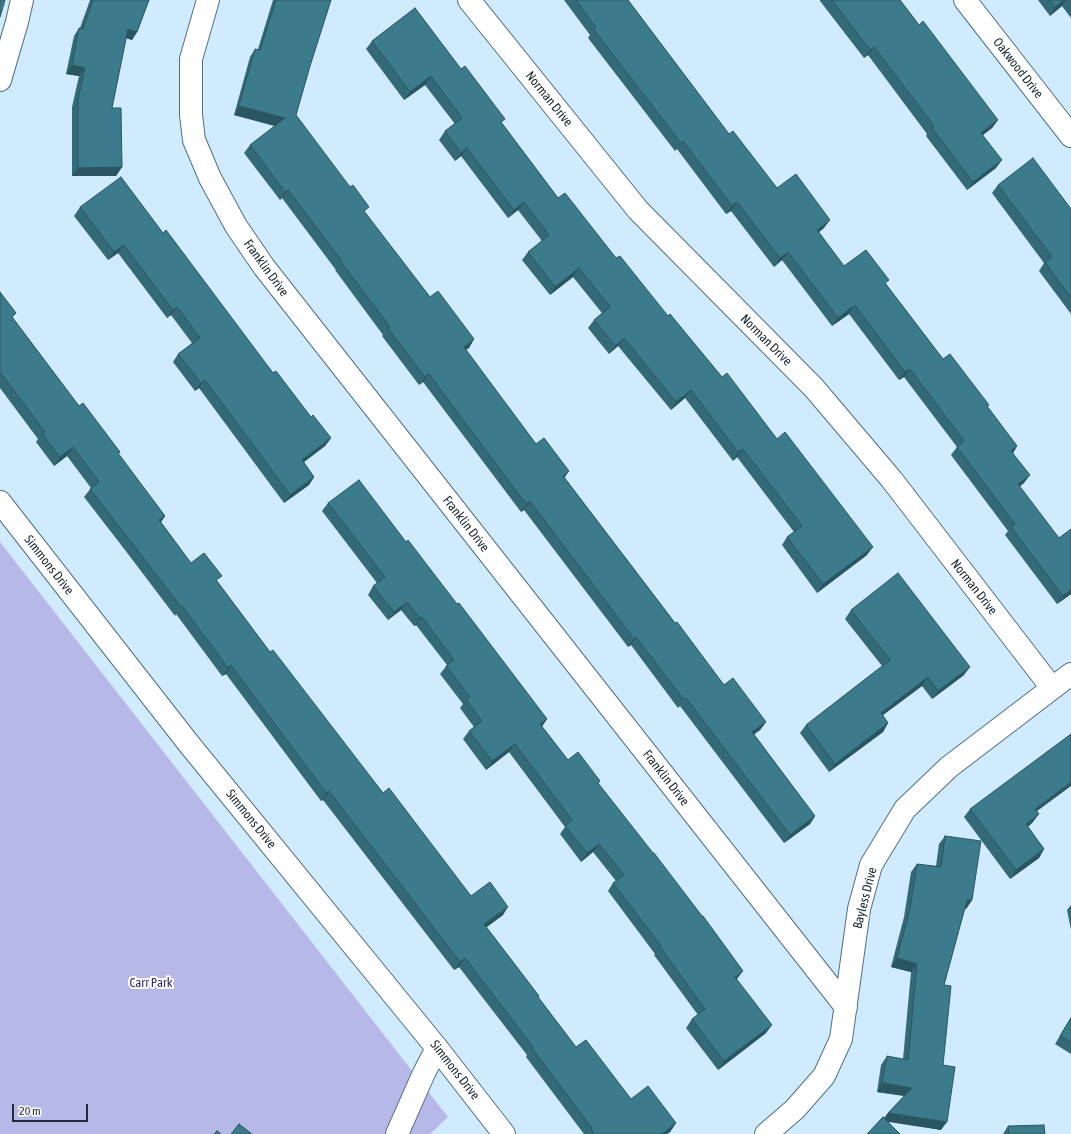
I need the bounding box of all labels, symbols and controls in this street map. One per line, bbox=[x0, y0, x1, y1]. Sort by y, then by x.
street label: Oakwood Drive bbox=[990, 35, 1046, 101]
street label: Norman Drive bbox=[522, 68, 576, 130]
street label: Franklin Drive bbox=[240, 237, 292, 299]
street label: Norman Drive bbox=[737, 311, 795, 369]
street label: Franklin Drive bbox=[439, 493, 493, 555]
street label: Simmons Drive bbox=[21, 532, 77, 598]
street label: Norman Drive bbox=[947, 556, 1001, 618]
street label: Franklin Drive bbox=[639, 747, 693, 809]
street label: Simmons Drive bbox=[223, 786, 279, 852]
street label: Bayless Drive bbox=[850, 866, 880, 930]
park label: Carr Park bbox=[129, 975, 173, 991]
street label: Simmons Drive bbox=[427, 1037, 483, 1103]
scale bar bbox=[14, 1096, 90, 1122]
text: 20 m bbox=[19, 1104, 41, 1118]

